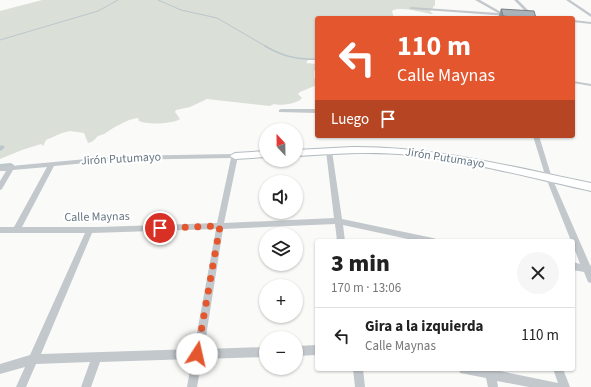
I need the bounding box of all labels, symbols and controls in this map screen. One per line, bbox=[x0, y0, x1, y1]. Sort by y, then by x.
text: 110 m bbox=[397, 26, 471, 66]
icon: left bbox=[331, 32, 383, 84]
text: Calle Maynas bbox=[397, 63, 495, 88]
icon: arrive bbox=[377, 108, 399, 130]
text: Luego bbox=[331, 109, 369, 130]
north arrow bbox=[259, 123, 303, 167]
map controls bbox=[259, 123, 303, 375]
street label: Jirón Putumayo bbox=[404, 143, 486, 173]
street label: Jirón Putumayo bbox=[81, 148, 161, 170]
button: sound bbox=[259, 175, 303, 219]
street label: Calle Maynas bbox=[64, 208, 130, 226]
pin bbox=[143, 211, 177, 245]
icon: arrive bbox=[149, 217, 171, 239]
button: layers bbox=[259, 227, 303, 271]
text: 3 min bbox=[331, 246, 390, 281]
button: close bbox=[517, 252, 559, 294]
button: + bbox=[259, 279, 303, 323]
text: 170 m · 13:06 bbox=[331, 279, 401, 297]
text: Gira a la izquierda bbox=[365, 316, 484, 337]
icon: left bbox=[331, 325, 353, 347]
text: 110 m bbox=[521, 325, 559, 346]
button: − bbox=[259, 331, 303, 375]
position arrow bbox=[176, 333, 218, 375]
text: Calle Maynas bbox=[365, 337, 436, 355]

